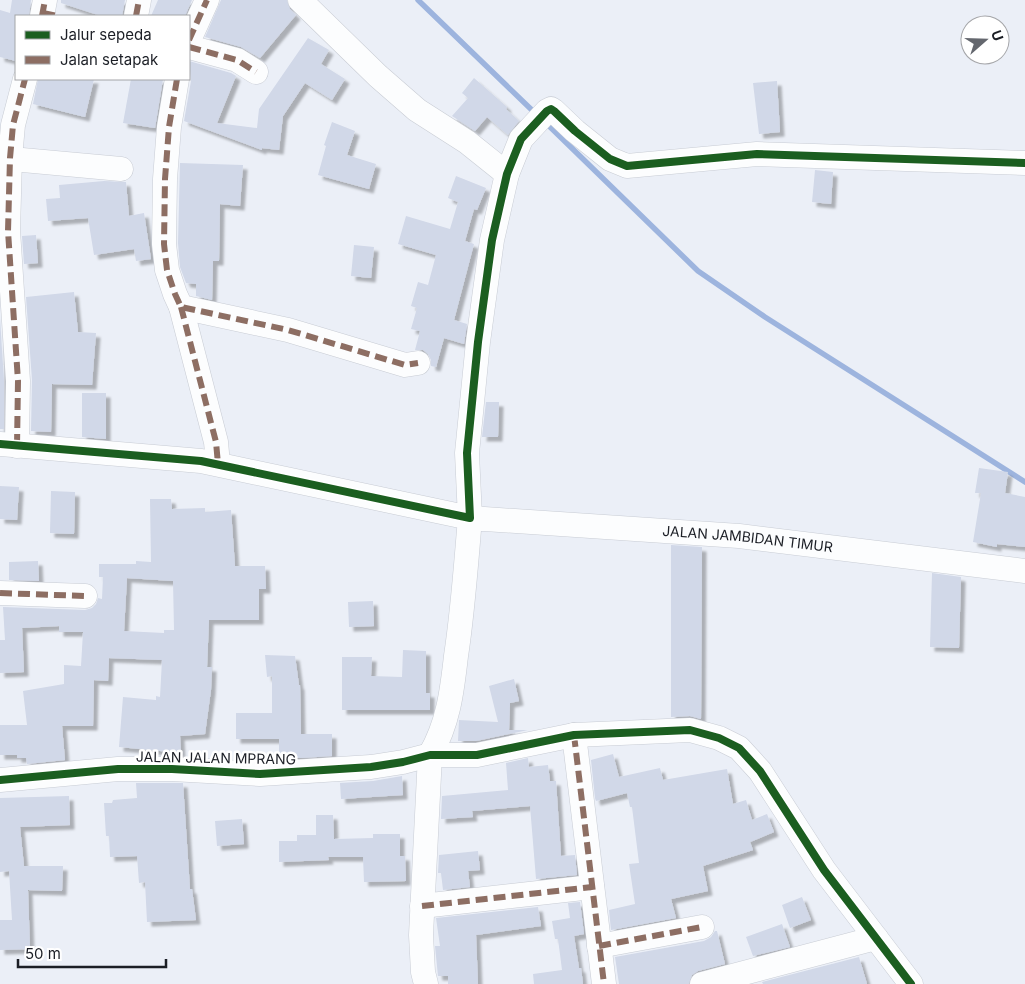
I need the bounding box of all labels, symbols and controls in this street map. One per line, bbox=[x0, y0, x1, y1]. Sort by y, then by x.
legend bbox=[15, 15, 190, 80]
north arrow bbox=[960, 15, 1010, 65]
text: Jalur sepeda bbox=[60, 25, 152, 44]
text: U bbox=[988, 28, 1007, 43]
text: Jalan setapak bbox=[60, 50, 159, 69]
street label: JALAN JAMBIDAN TIMUR bbox=[662, 522, 834, 555]
street label: JALAN JALAN MPRANG bbox=[136, 748, 296, 767]
scale bar bbox=[18, 936, 165, 968]
text: 50 m bbox=[25, 944, 61, 963]

